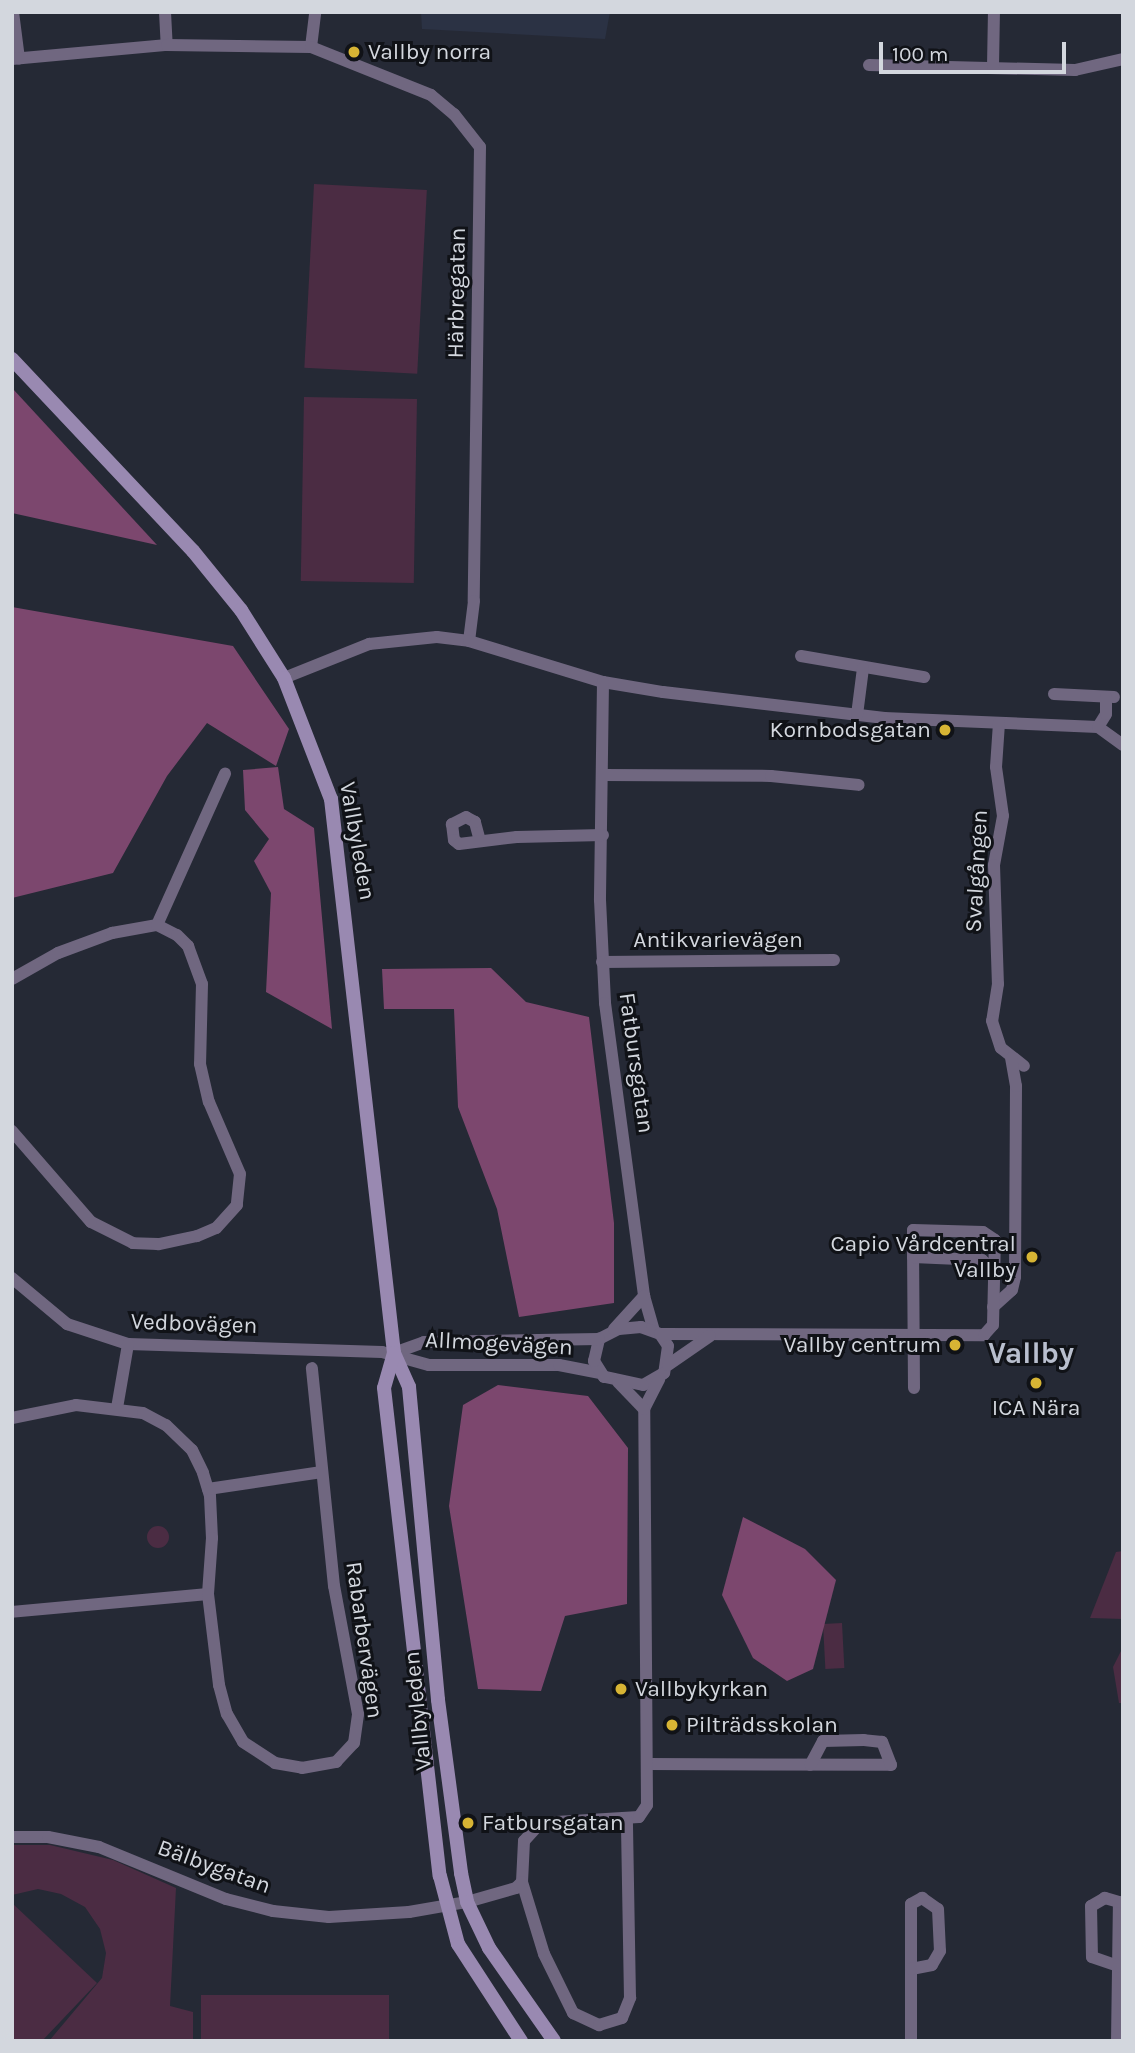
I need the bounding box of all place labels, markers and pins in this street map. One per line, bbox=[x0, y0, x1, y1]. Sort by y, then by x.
place label: Vallby norra bbox=[368, 38, 491, 66]
marker: Vallby norra bbox=[346, 44, 362, 60]
place label: Kornbodsgatan bbox=[770, 716, 931, 744]
marker: Kornbodsgatan bbox=[937, 722, 953, 738]
place label: Capio Vårdcentral Vallby bbox=[830, 1230, 1016, 1284]
marker: Capio Vårdcentral Vallby bbox=[1022, 1247, 1042, 1267]
place label: Vallby centrum bbox=[783, 1331, 941, 1359]
marker: Vallby centrum bbox=[947, 1337, 963, 1353]
marker: ICA Nära bbox=[1028, 1375, 1044, 1391]
place label: ICA Nära bbox=[992, 1394, 1080, 1422]
place label: Vallbykyrkan bbox=[635, 1675, 768, 1703]
marker: Vallbykyrkan bbox=[613, 1681, 629, 1697]
place label: Pilträdsskolan bbox=[686, 1711, 838, 1739]
marker: Pilträdsskolan bbox=[664, 1717, 680, 1733]
place label: Fatbursgatan bbox=[482, 1809, 624, 1837]
marker: Fatbursgatan bbox=[460, 1815, 476, 1831]

